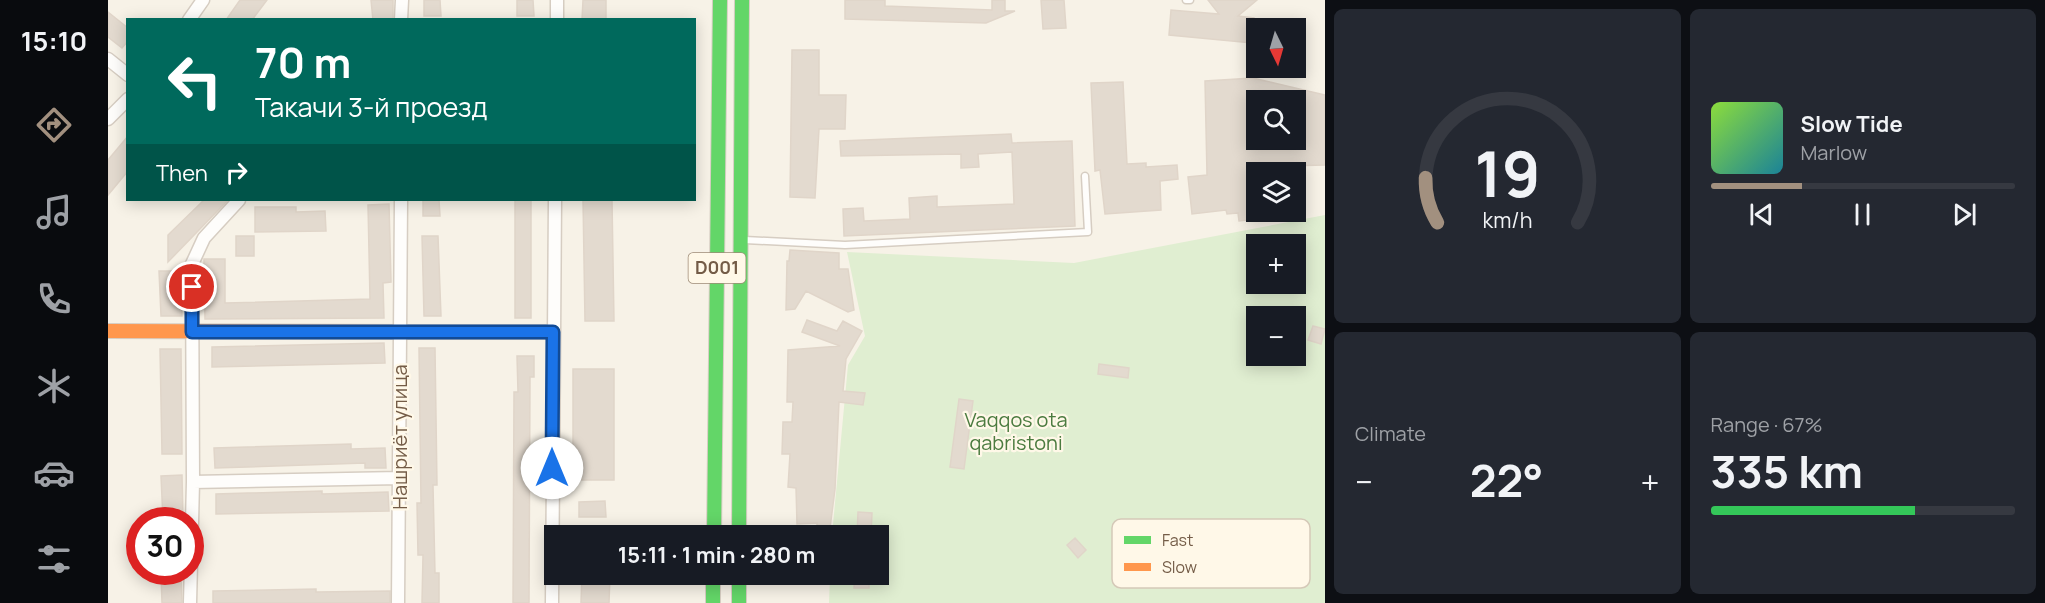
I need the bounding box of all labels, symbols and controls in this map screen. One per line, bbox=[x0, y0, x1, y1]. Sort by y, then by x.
north arrow bbox=[1246, 18, 1306, 78]
map controls bbox=[1246, 18, 1306, 366]
text: 15:10 bbox=[21, 22, 87, 59]
text: 70 m bbox=[255, 33, 351, 91]
icon: left bbox=[156, 42, 234, 120]
text: Такачи 3-й проезд bbox=[255, 88, 487, 125]
button: search bbox=[1246, 90, 1306, 150]
icon: directions bbox=[33, 104, 75, 146]
text: Slow Tide bbox=[1801, 109, 1903, 139]
text: 19 bbox=[1474, 130, 1540, 216]
text: Marlow bbox=[1801, 139, 1867, 166]
icon: right bbox=[220, 156, 253, 189]
text: Then bbox=[156, 158, 208, 188]
button: layers bbox=[1246, 162, 1306, 222]
icon: music bbox=[33, 191, 75, 233]
icon: previous bbox=[1745, 198, 1778, 231]
icon: pause bbox=[1846, 198, 1879, 231]
icon: next bbox=[1948, 198, 1981, 231]
text: km/h bbox=[1482, 206, 1532, 235]
button: + bbox=[1246, 234, 1306, 294]
road number: D001 bbox=[688, 253, 746, 283]
pin bbox=[166, 261, 217, 312]
icon: arrive bbox=[175, 270, 208, 303]
icon: phone bbox=[33, 278, 75, 320]
button: − bbox=[1246, 306, 1306, 366]
street label: Нашриёт улица bbox=[386, 364, 413, 510]
icon: climate bbox=[33, 365, 75, 407]
park label: Vaqqos ota qabristoni bbox=[964, 406, 1068, 456]
text: Range · 67% bbox=[1711, 411, 1823, 438]
text: Climate bbox=[1355, 420, 1426, 447]
position arrow bbox=[520, 436, 584, 500]
text: 335 km bbox=[1711, 440, 1863, 502]
text: 22° bbox=[1470, 449, 1544, 511]
icon: car bbox=[33, 452, 75, 494]
text: − bbox=[1355, 459, 1373, 504]
text: + bbox=[1640, 459, 1660, 504]
speed limit sign: 30 bbox=[126, 507, 204, 585]
legend bbox=[1112, 519, 1310, 588]
text: Fast bbox=[1162, 529, 1193, 551]
icon: filters bbox=[33, 538, 75, 580]
text: 15:11 · 1 min · 280 m bbox=[618, 540, 815, 570]
text: Slow bbox=[1162, 556, 1197, 578]

